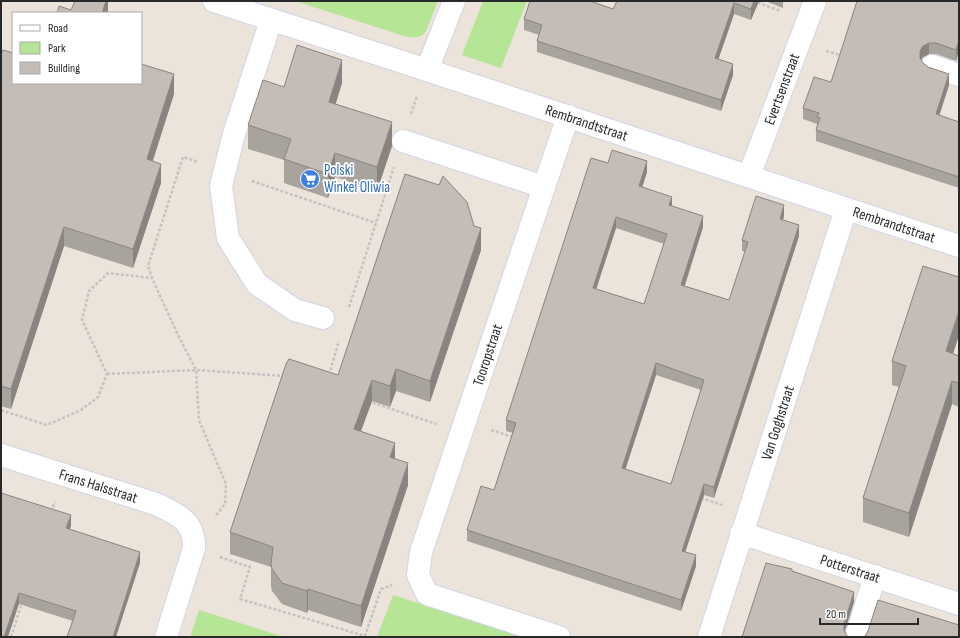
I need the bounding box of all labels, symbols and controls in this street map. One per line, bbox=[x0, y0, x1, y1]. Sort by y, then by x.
legend bbox=[12, 12, 142, 84]
text: Road bbox=[48, 21, 68, 36]
text: Park bbox=[48, 41, 66, 56]
street label: Evertsenstraat bbox=[760, 50, 804, 127]
text: Building bbox=[48, 61, 80, 76]
street label: Rembrandtstraat bbox=[543, 100, 631, 145]
place label: Polski Winkel Oliwia bbox=[324, 161, 390, 197]
supermarket icon: Polski Winkel Oliwia bbox=[299, 168, 321, 190]
street label: Rembrandtstraat bbox=[850, 202, 938, 247]
street label: Tooropstraat bbox=[468, 321, 507, 388]
street label: Van Goghstraat bbox=[757, 383, 799, 462]
street label: Frans Halsstraat bbox=[57, 464, 140, 507]
street label: Potterstraat bbox=[818, 550, 883, 587]
scale bar bbox=[820, 600, 918, 626]
text: 20 m bbox=[826, 607, 846, 622]

